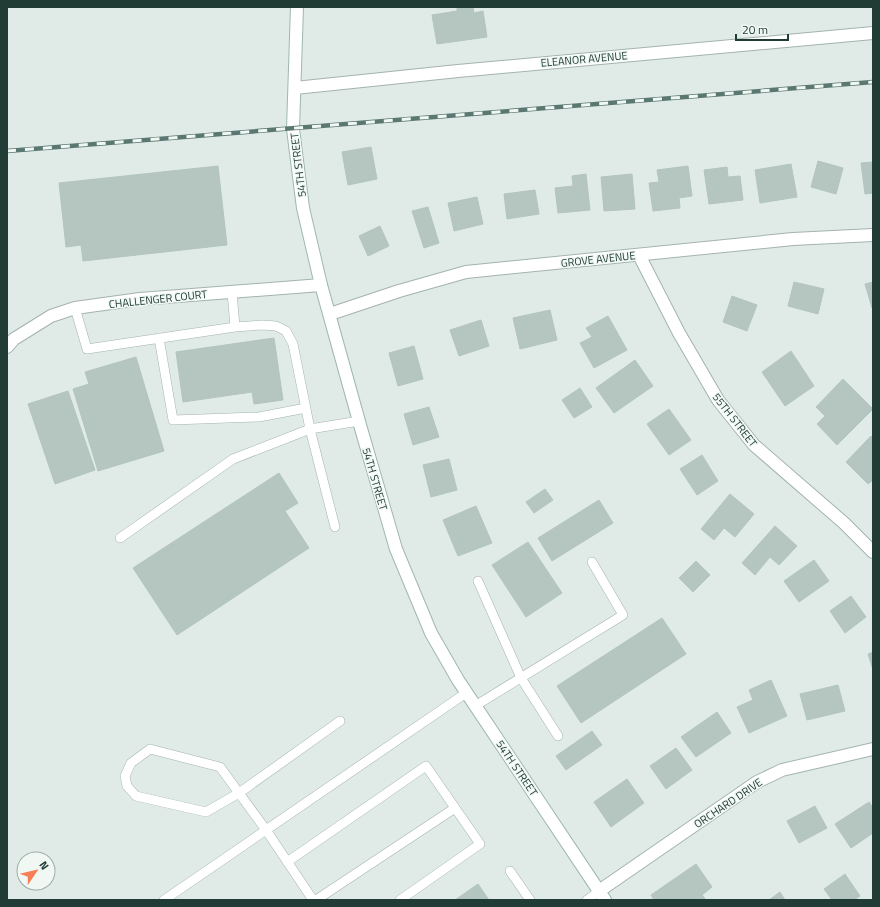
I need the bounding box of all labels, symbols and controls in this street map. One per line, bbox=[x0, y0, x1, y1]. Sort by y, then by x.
scale bar bbox=[736, 16, 788, 42]
text: 20 m bbox=[742, 20, 768, 39]
street label: ELEANOR AVENUE bbox=[540, 47, 628, 71]
street label: 54TH STREET bbox=[286, 132, 310, 198]
street label: GROVE AVENUE bbox=[560, 247, 636, 271]
street label: CHALLENGER COURT bbox=[108, 286, 208, 312]
street label: 55TH STREET bbox=[709, 390, 761, 450]
street label: 54TH STREET bbox=[358, 446, 392, 512]
street label: 54TH STREET bbox=[492, 737, 542, 799]
street label: ORCHARD DRIVE bbox=[691, 774, 765, 832]
north arrow bbox=[16, 851, 56, 891]
text: N bbox=[35, 858, 53, 873]

